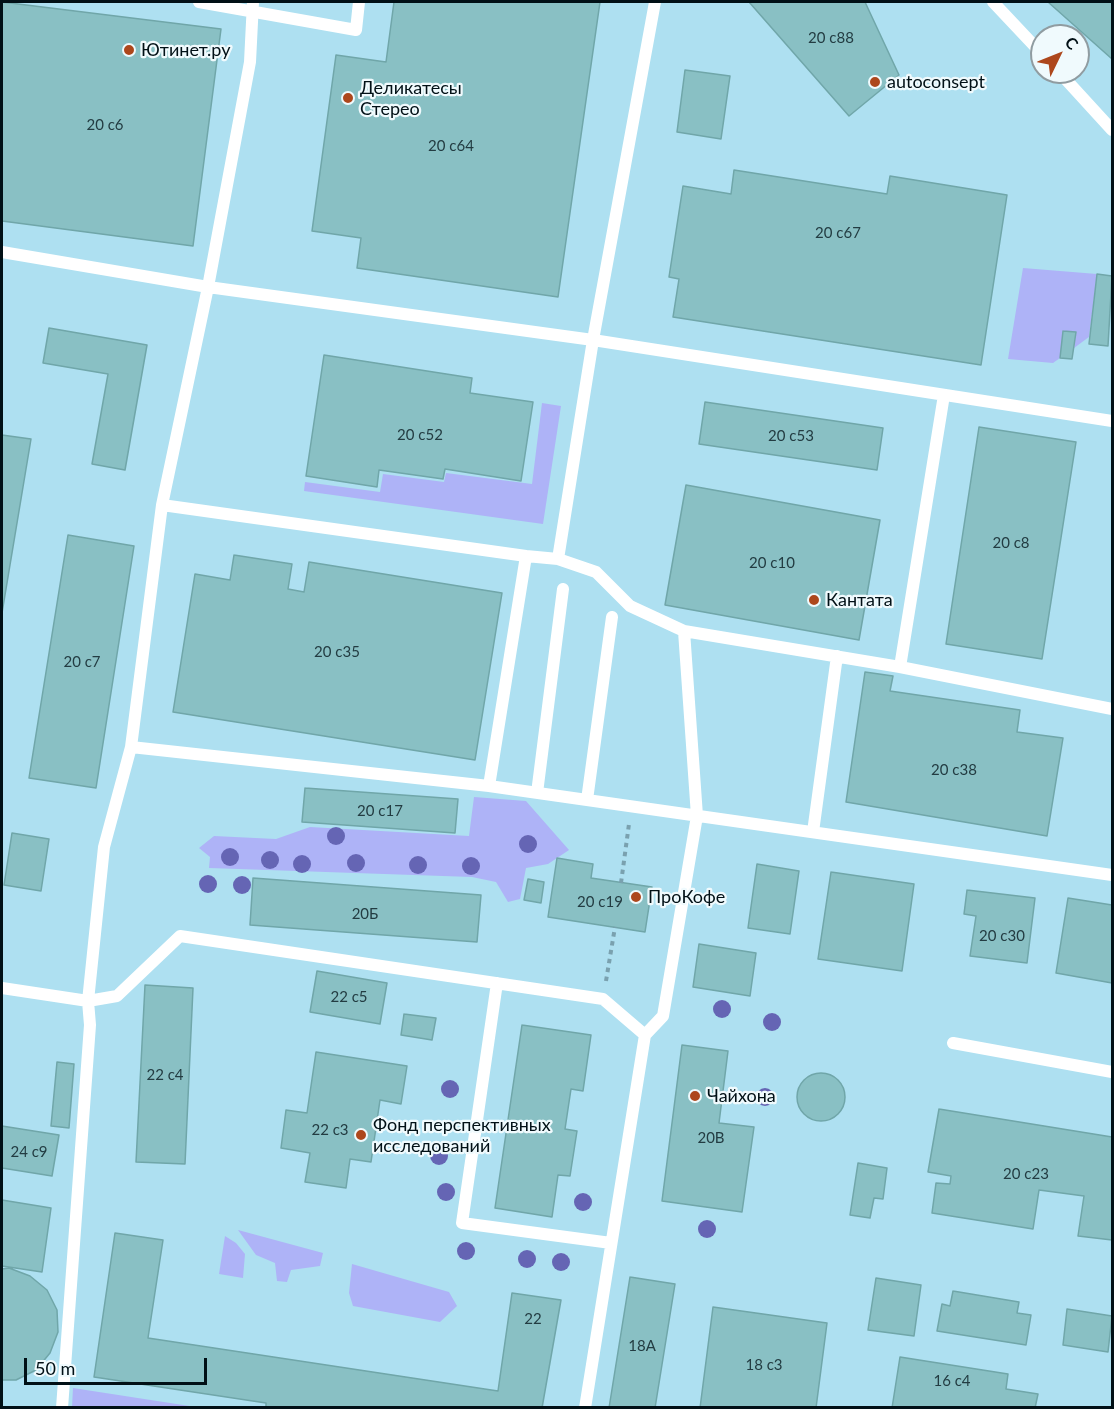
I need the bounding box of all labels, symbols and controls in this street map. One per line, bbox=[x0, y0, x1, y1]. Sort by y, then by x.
north arrow bbox=[1030, 24, 1090, 84]
house number: 20 с88 bbox=[808, 29, 854, 47]
text: С bbox=[1062, 32, 1083, 53]
place label: Ютинет.ру bbox=[141, 39, 230, 61]
marker: Ютинет.ру bbox=[122, 43, 136, 57]
place label: autoconsept bbox=[887, 71, 985, 93]
marker: autoconsept bbox=[868, 75, 882, 89]
place label: Деликатесы Стерео bbox=[360, 77, 462, 119]
marker: Деликатесы Стерео bbox=[341, 91, 355, 105]
house number: 20 с6 bbox=[86, 116, 124, 134]
house number: 20 с64 bbox=[428, 137, 474, 155]
house number: 20 с67 bbox=[815, 224, 861, 242]
house number: 20 с52 bbox=[397, 426, 443, 444]
house number: 20 с53 bbox=[768, 427, 814, 445]
house number: 20 с8 bbox=[992, 534, 1030, 552]
house number: 20 с10 bbox=[749, 554, 795, 572]
place label: Кантата bbox=[826, 589, 893, 611]
marker: Кантата bbox=[807, 593, 821, 607]
house number: 20 с35 bbox=[314, 643, 360, 661]
house number: 20 с7 bbox=[63, 653, 101, 671]
house number: 20 с38 bbox=[931, 761, 977, 779]
house number: 20 с17 bbox=[357, 802, 403, 820]
place label: ПроКофе bbox=[648, 886, 725, 908]
marker: ПроКофе bbox=[629, 890, 643, 904]
house number: 20 с19 bbox=[577, 893, 623, 911]
house number: 20Б bbox=[352, 905, 378, 923]
house number: 20 с30 bbox=[979, 927, 1025, 945]
house number: 22 с5 bbox=[330, 988, 368, 1006]
house number: 22 с4 bbox=[146, 1066, 184, 1084]
place label: Чайхона bbox=[707, 1085, 776, 1107]
marker: Чайхона bbox=[688, 1089, 702, 1103]
place label: Фонд перспективных исследований bbox=[373, 1114, 551, 1156]
house number: 22 с3 bbox=[311, 1121, 349, 1139]
marker: Фонд перспективных исследований bbox=[354, 1128, 368, 1142]
house number: 20В bbox=[697, 1129, 725, 1147]
house number: 24 с9 bbox=[10, 1143, 48, 1161]
house number: 20 с23 bbox=[1003, 1165, 1049, 1183]
house number: 22 bbox=[524, 1310, 542, 1328]
house number: 18А bbox=[628, 1337, 656, 1355]
scale bar bbox=[27, 1346, 210, 1384]
house number: 18 с3 bbox=[745, 1356, 783, 1374]
text: 50 m bbox=[35, 1357, 75, 1379]
house number: 16 с4 bbox=[933, 1372, 971, 1390]

